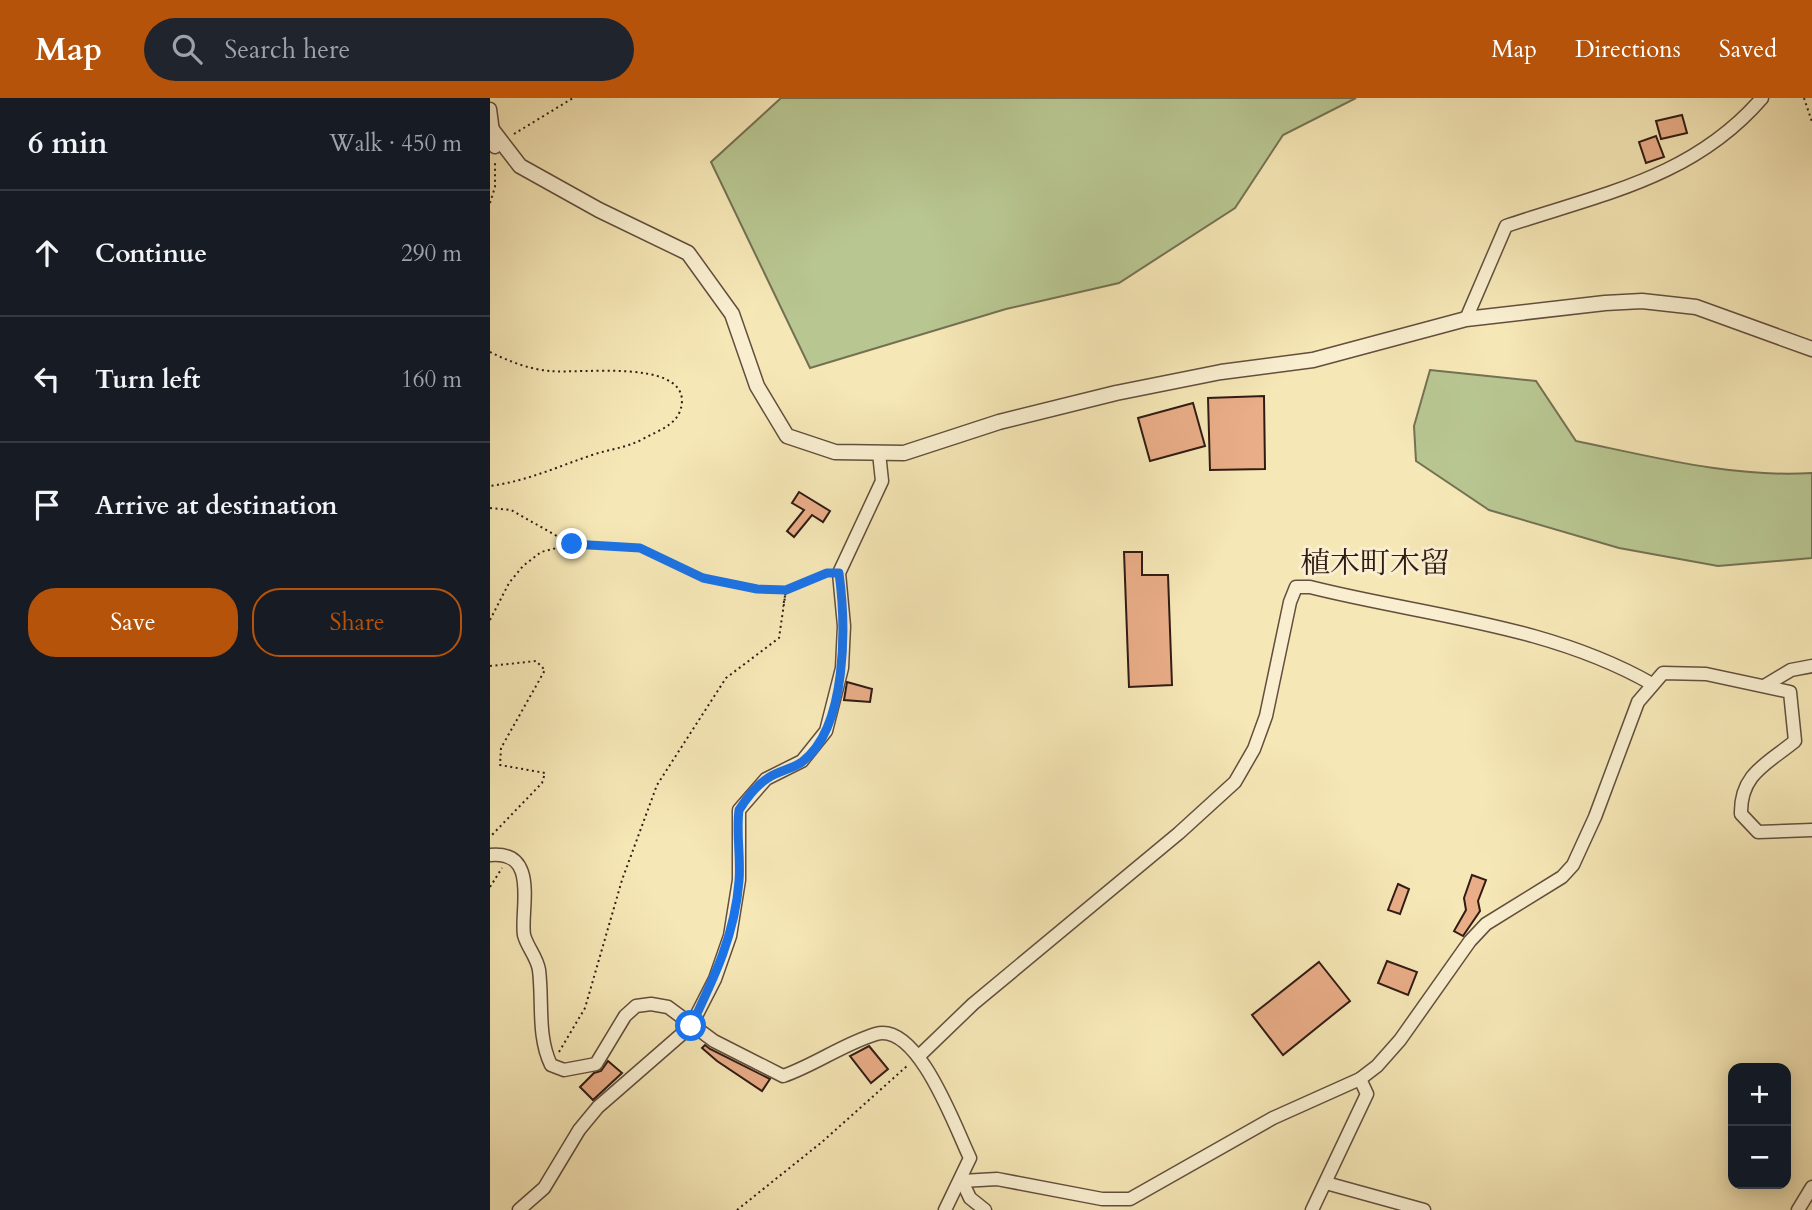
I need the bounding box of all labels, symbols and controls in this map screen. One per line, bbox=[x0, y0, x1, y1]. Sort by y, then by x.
search box bbox=[144, 18, 634, 81]
text: Map bbox=[35, 27, 102, 72]
icon: search bbox=[168, 30, 206, 68]
text: Search here bbox=[224, 32, 350, 67]
text: Map bbox=[1491, 33, 1537, 66]
text: Directions bbox=[1575, 33, 1681, 66]
text: Saved bbox=[1719, 33, 1777, 66]
text: 6 min bbox=[28, 123, 108, 164]
text: Walk · 450 m bbox=[329, 128, 462, 159]
icon: ahead bbox=[28, 234, 66, 272]
text: Continue bbox=[95, 236, 207, 271]
text: 290 m bbox=[401, 238, 462, 269]
icon: left bbox=[28, 360, 66, 398]
text: Turn left bbox=[95, 362, 200, 397]
text: 160 m bbox=[401, 364, 462, 395]
icon: arrive bbox=[28, 486, 66, 524]
text: Arrive at destination bbox=[95, 488, 338, 523]
route end bbox=[556, 528, 587, 559]
district label: 植木町木留 bbox=[1300, 543, 1450, 584]
button: Save bbox=[28, 588, 238, 657]
button: Share bbox=[252, 588, 462, 657]
route start bbox=[675, 1010, 706, 1041]
map controls bbox=[1728, 1063, 1791, 1189]
button: + bbox=[1728, 1063, 1791, 1126]
button: − bbox=[1728, 1126, 1791, 1189]

